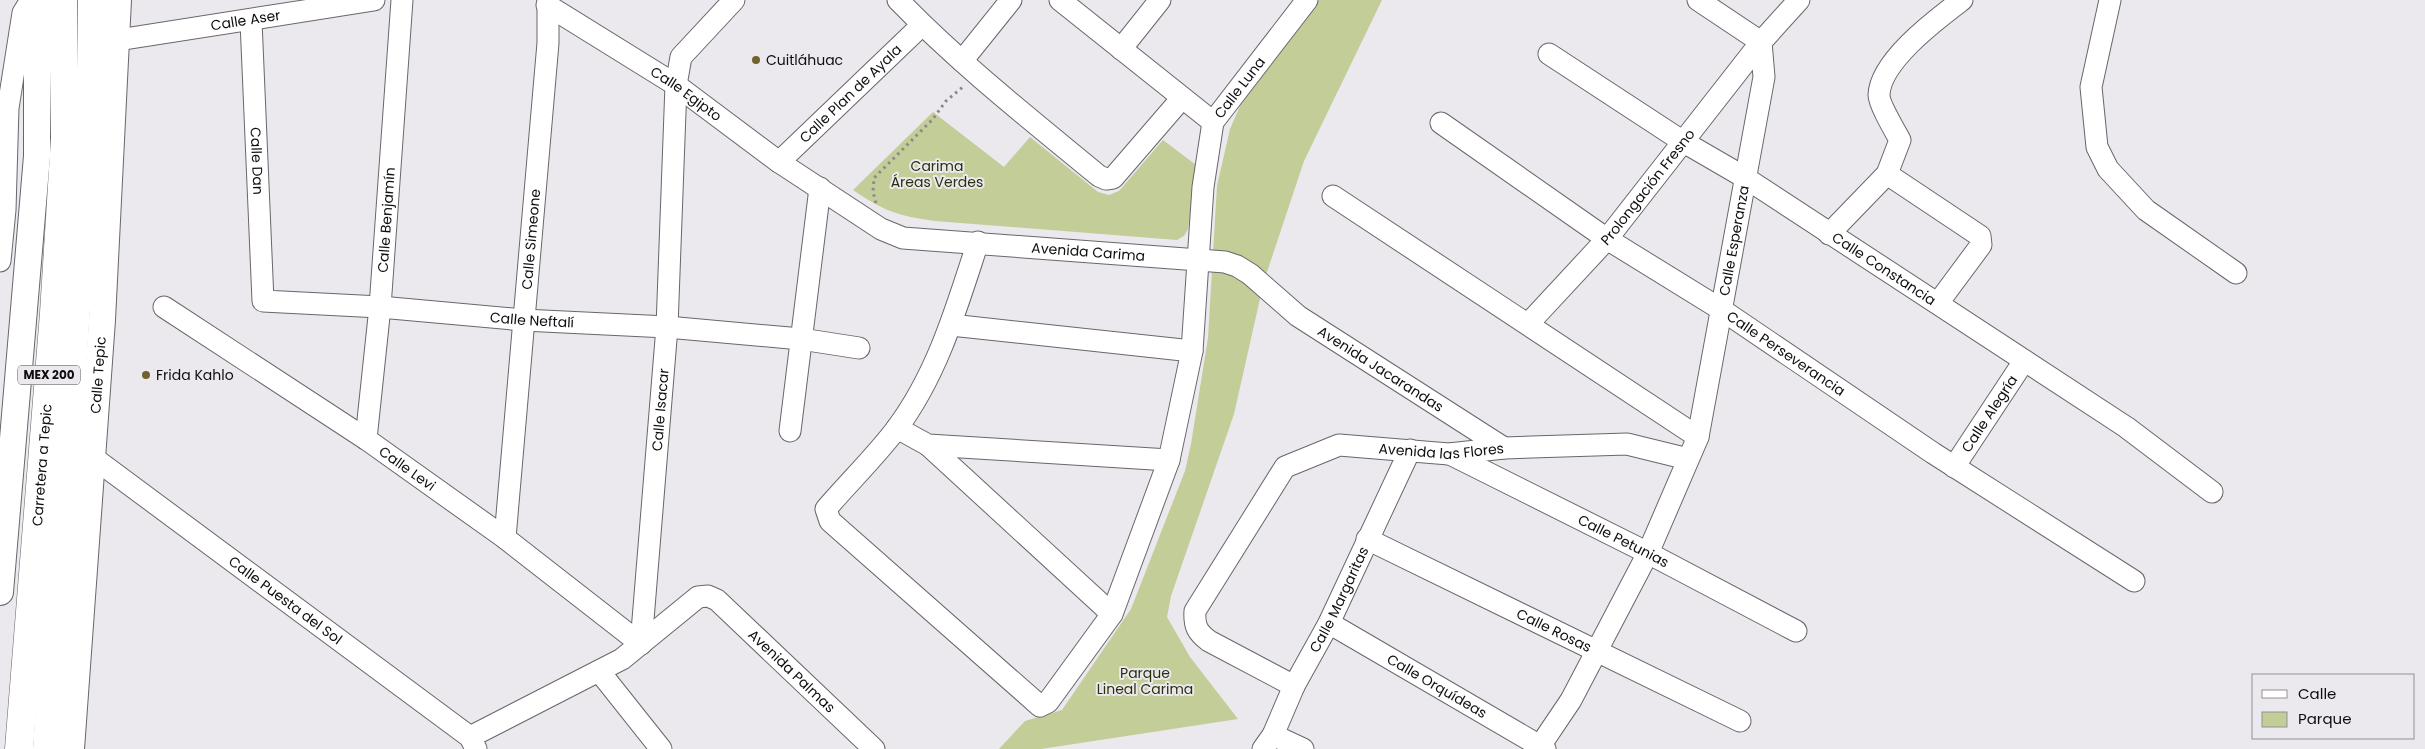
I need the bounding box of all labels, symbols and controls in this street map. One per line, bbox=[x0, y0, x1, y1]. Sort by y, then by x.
street label: Calle Aser bbox=[209, 5, 282, 35]
street label: Calle Plan de Ayala bbox=[795, 40, 906, 147]
place label: Cuitláhuac bbox=[766, 50, 843, 70]
street label: Calle Luna bbox=[1209, 53, 1270, 123]
marker: Cuitláhuac bbox=[750, 54, 762, 66]
street label: Calle Egipto bbox=[647, 62, 726, 126]
street label: Prolongación Fresno bbox=[1596, 125, 1699, 250]
street label: Calle Dan bbox=[246, 126, 268, 195]
park label: Carima Áreas Verdes bbox=[891, 156, 983, 192]
street label: Calle Benjamín bbox=[372, 167, 400, 273]
street label: Calle Esperanza bbox=[1714, 184, 1754, 297]
street label: Calle Simeone bbox=[517, 188, 545, 290]
street label: Calle Constancia bbox=[1828, 227, 1940, 310]
street label: Avenida Carima bbox=[1031, 238, 1146, 266]
street label: Calle Perseverancia bbox=[1723, 306, 1849, 401]
street label: Calle Neftalí bbox=[489, 307, 575, 332]
street label: Avenida Jacarandas bbox=[1314, 321, 1447, 417]
street label: Calle Tepic bbox=[85, 336, 111, 414]
place label: Frida Kahlo bbox=[156, 365, 234, 385]
road number: MEX 200 bbox=[18, 366, 80, 384]
street label: Calle Isacar bbox=[647, 368, 674, 452]
marker: Frida Kahlo bbox=[140, 369, 152, 381]
street label: Calle Alegría bbox=[1956, 371, 2022, 456]
street label: Carretera a Tepic bbox=[27, 403, 57, 527]
street label: Avenida las Flores bbox=[1378, 438, 1505, 464]
street label: Calle Levi bbox=[375, 441, 440, 496]
street label: Calle Petunias bbox=[1574, 510, 1673, 572]
street label: Calle Margaritas bbox=[1304, 543, 1373, 656]
street label: Calle Puesta del Sol bbox=[224, 551, 346, 649]
street label: Calle Rosas bbox=[1513, 603, 1595, 657]
street label: Avenida Palmas bbox=[744, 625, 840, 717]
street label: Calle Orquídeas bbox=[1383, 649, 1491, 723]
park label: Parque Lineal Carima bbox=[1097, 663, 1193, 699]
legend bbox=[2252, 674, 2415, 739]
text: Calle bbox=[2298, 683, 2336, 704]
text: Parque bbox=[2298, 708, 2351, 729]

